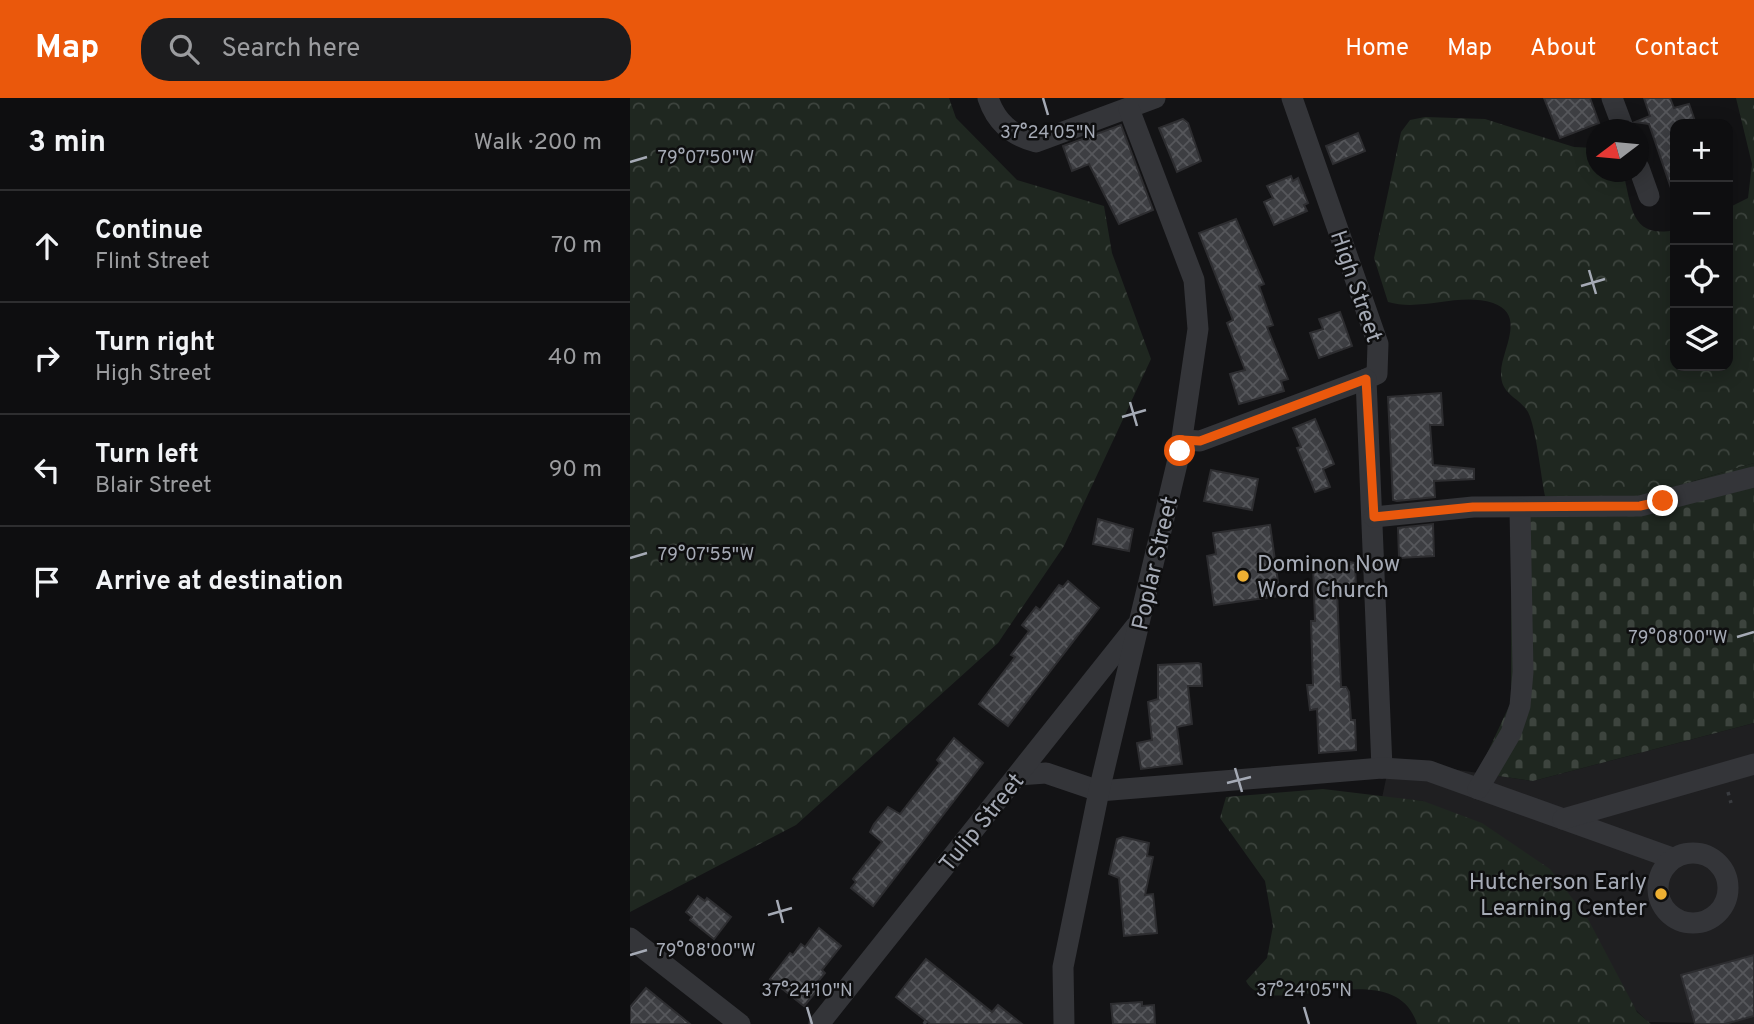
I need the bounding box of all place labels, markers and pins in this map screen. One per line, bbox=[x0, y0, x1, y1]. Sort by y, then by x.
place label: Dominon Now Word Church bbox=[1257, 551, 1400, 606]
marker: Dominon Now Word Church bbox=[1235, 568, 1251, 584]
place label: Hutcherson Early Learning Center bbox=[1469, 869, 1647, 924]
marker: Hutcherson Early Learning Center bbox=[1653, 886, 1669, 902]

